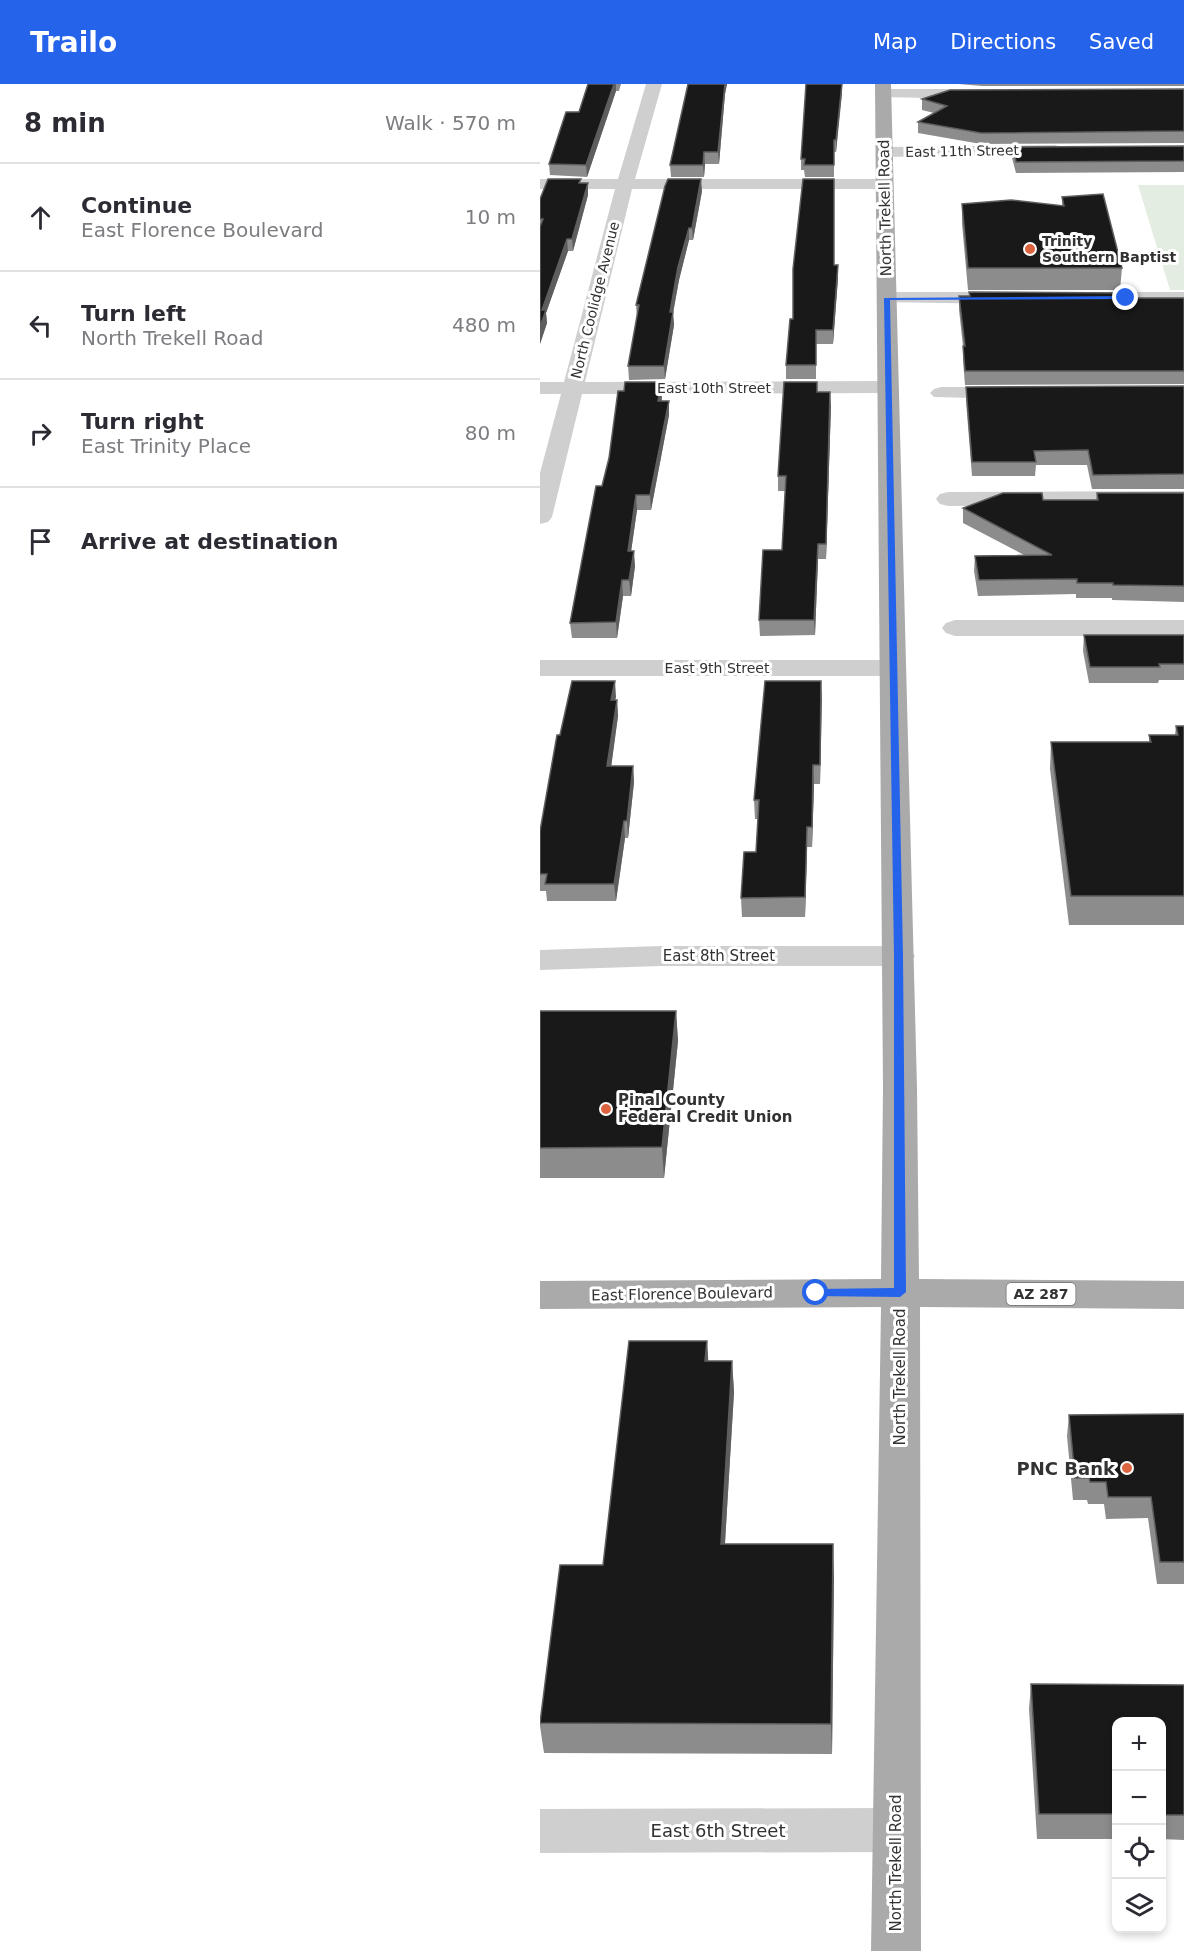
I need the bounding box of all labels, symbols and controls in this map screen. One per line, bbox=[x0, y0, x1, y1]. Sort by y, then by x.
text: Trailo bbox=[30, 26, 117, 59]
text: Map bbox=[873, 30, 917, 54]
text: Directions bbox=[950, 30, 1056, 54]
text: Saved bbox=[1089, 30, 1154, 54]
text: 8 min bbox=[24, 108, 106, 138]
text: Walk · 570 m bbox=[385, 111, 516, 135]
street label: North Trekell Road bbox=[875, 139, 895, 277]
street label: East 11th Street bbox=[905, 142, 1020, 160]
text: Continue bbox=[81, 193, 192, 218]
icon: ahead bbox=[24, 201, 57, 234]
text: 10 m bbox=[465, 205, 516, 229]
text: East Florence Boulevard bbox=[81, 218, 323, 242]
street label: North Coolidge Avenue bbox=[568, 220, 622, 380]
place label: Trinity Southern Baptist bbox=[1042, 233, 1177, 265]
marker: Trinity Southern Baptist bbox=[1023, 242, 1037, 256]
route end bbox=[1112, 284, 1138, 310]
text: Turn left bbox=[81, 301, 186, 326]
icon: left bbox=[24, 309, 57, 342]
text: 480 m bbox=[452, 313, 516, 337]
text: North Trekell Road bbox=[81, 326, 264, 350]
street label: East 10th Street bbox=[657, 380, 771, 396]
text: Turn right bbox=[81, 409, 204, 434]
icon: right bbox=[24, 417, 57, 450]
text: 80 m bbox=[465, 421, 516, 445]
text: East Trinity Place bbox=[81, 434, 251, 458]
icon: arrive bbox=[24, 525, 57, 558]
text: Arrive at destination bbox=[81, 529, 338, 554]
street label: East 9th Street bbox=[665, 660, 770, 676]
street label: East 8th Street bbox=[663, 947, 775, 965]
place label: Pinal County Federal Credit Union bbox=[618, 1091, 792, 1126]
marker: Pinal County Federal Credit Union bbox=[599, 1102, 613, 1116]
route start bbox=[802, 1279, 828, 1305]
street label: East Florence Boulevard bbox=[591, 1283, 773, 1305]
road number: AZ 287 bbox=[1006, 1283, 1076, 1305]
street label: North Trekell Road bbox=[891, 1309, 909, 1445]
place label: PNC Bank bbox=[1017, 1458, 1116, 1479]
marker: PNC Bank bbox=[1120, 1461, 1134, 1475]
map controls bbox=[1112, 1717, 1166, 1933]
button: + bbox=[1112, 1717, 1166, 1771]
button: − bbox=[1112, 1771, 1166, 1825]
street label: North Trekell Road bbox=[887, 1795, 905, 1931]
street label: East 6th Street bbox=[651, 1820, 785, 1841]
button: locate bbox=[1112, 1825, 1166, 1879]
button: layers bbox=[1112, 1879, 1166, 1933]

